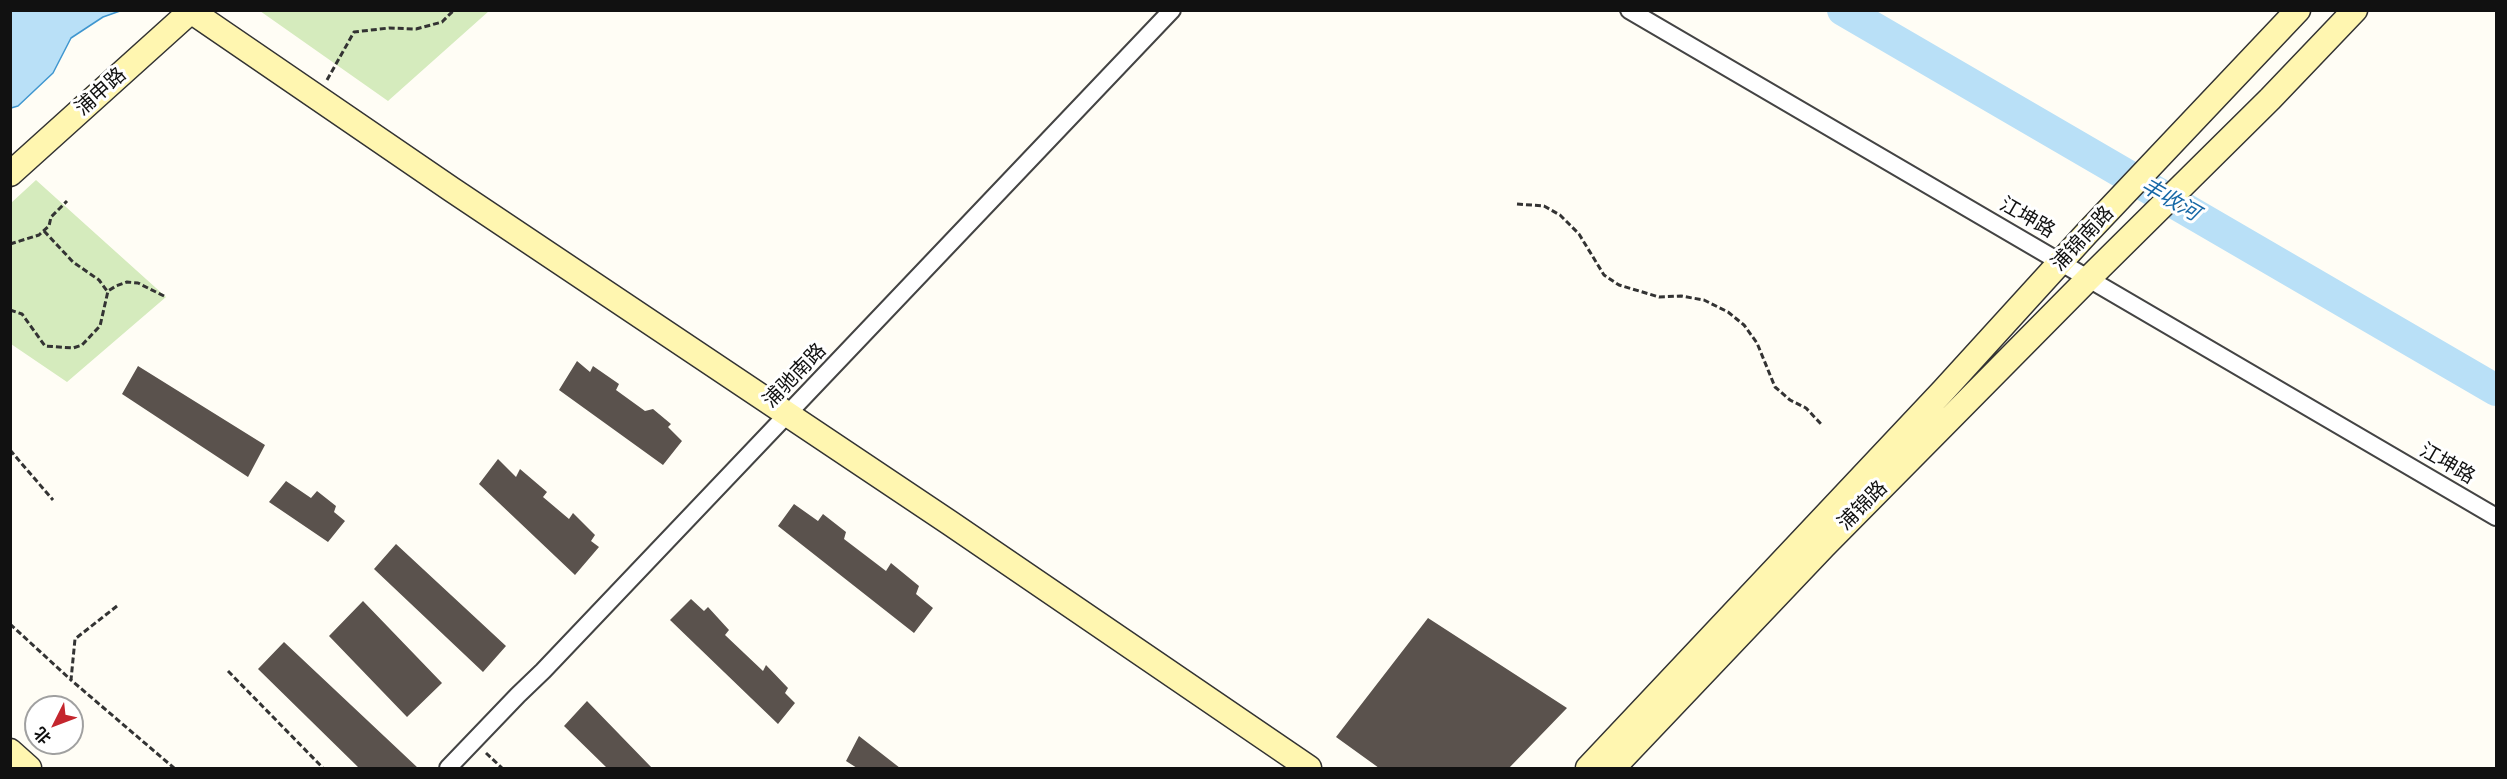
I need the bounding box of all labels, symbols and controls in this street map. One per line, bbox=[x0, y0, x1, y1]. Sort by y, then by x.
street label: 浦申路 bbox=[71, 63, 131, 121]
water label: 丰收河 bbox=[2136, 173, 2204, 227]
street label: 江坤路 bbox=[1995, 193, 2059, 243]
street label: 浦锦南路 bbox=[2047, 202, 2119, 276]
street label: 浦驰南路 bbox=[759, 339, 831, 413]
street label: 江坤路 bbox=[2415, 439, 2479, 489]
street label: 浦锦路 bbox=[1833, 476, 1893, 536]
north arrow bbox=[24, 695, 84, 755]
text: 北 bbox=[29, 723, 55, 748]

